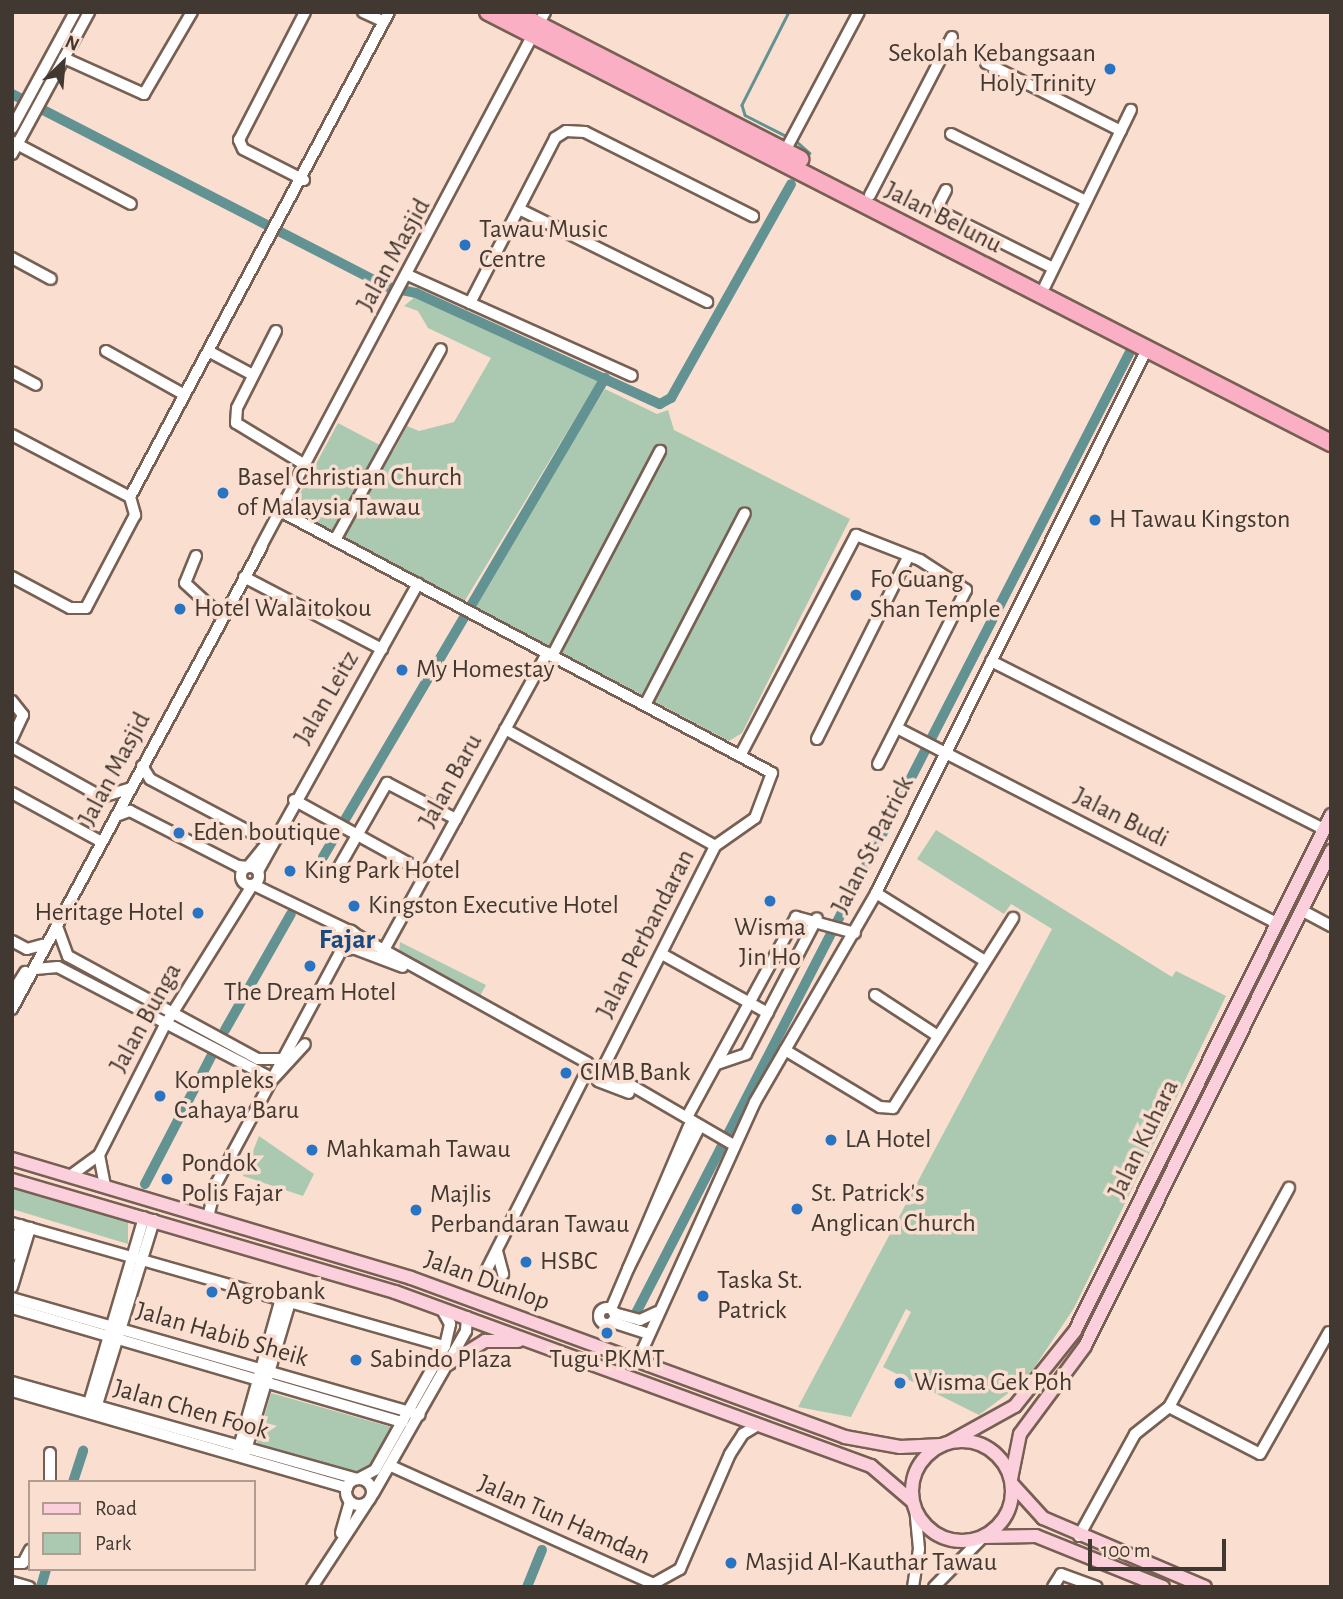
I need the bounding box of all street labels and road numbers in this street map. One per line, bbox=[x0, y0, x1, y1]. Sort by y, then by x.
street label: Jalan Belunu bbox=[879, 175, 1007, 261]
street label: Jalan Masjid bbox=[350, 193, 438, 317]
street label: Jalan Leitz bbox=[288, 646, 366, 750]
street label: Jalan Masjid bbox=[72, 707, 158, 831]
street label: Jalan Baru bbox=[412, 728, 490, 834]
street label: Jalan St Patrick bbox=[825, 771, 921, 919]
street label: Jalan Budi bbox=[1068, 781, 1174, 855]
street label: Jalan Perbandaran bbox=[590, 844, 702, 1024]
street label: Jalan Bunga bbox=[103, 958, 189, 1078]
street label: Jalan Kuhara bbox=[1102, 1075, 1186, 1203]
street label: Jalan Dunlop bbox=[420, 1244, 554, 1318]
street label: Jalan Habib Sheik bbox=[132, 1296, 312, 1374]
street label: Jalan Chen Fook bbox=[110, 1373, 272, 1447]
street label: Jalan Tun Hamdan bbox=[473, 1468, 655, 1572]

